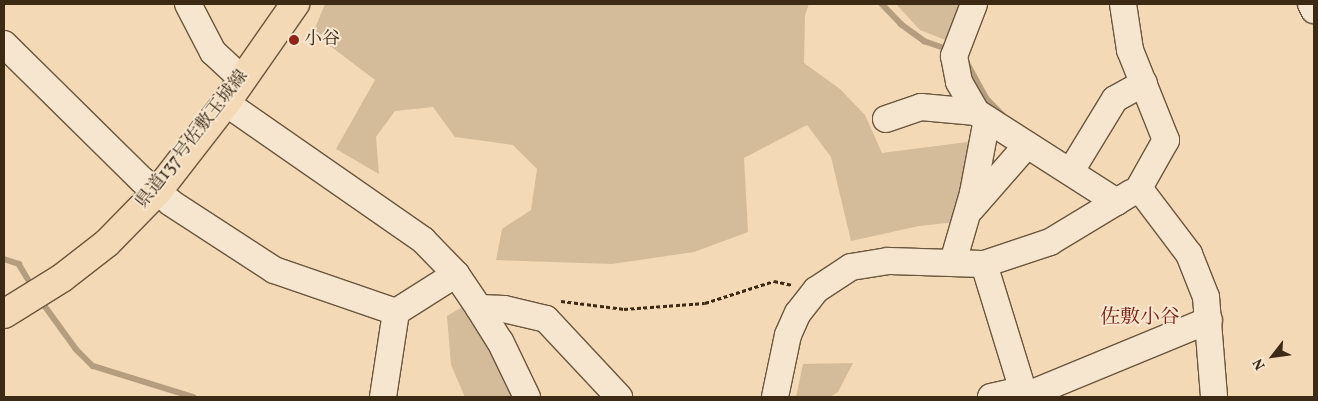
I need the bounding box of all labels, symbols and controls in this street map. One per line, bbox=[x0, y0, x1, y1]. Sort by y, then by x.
place label: 小谷 bbox=[304, 29, 340, 51]
marker: 小谷 bbox=[288, 34, 300, 46]
street label: 県道137号佐敷玉城線 bbox=[132, 67, 254, 213]
district label: 佐敷小谷 bbox=[1100, 306, 1180, 330]
north arrow bbox=[1248, 331, 1298, 381]
text: N bbox=[1249, 355, 1270, 373]

